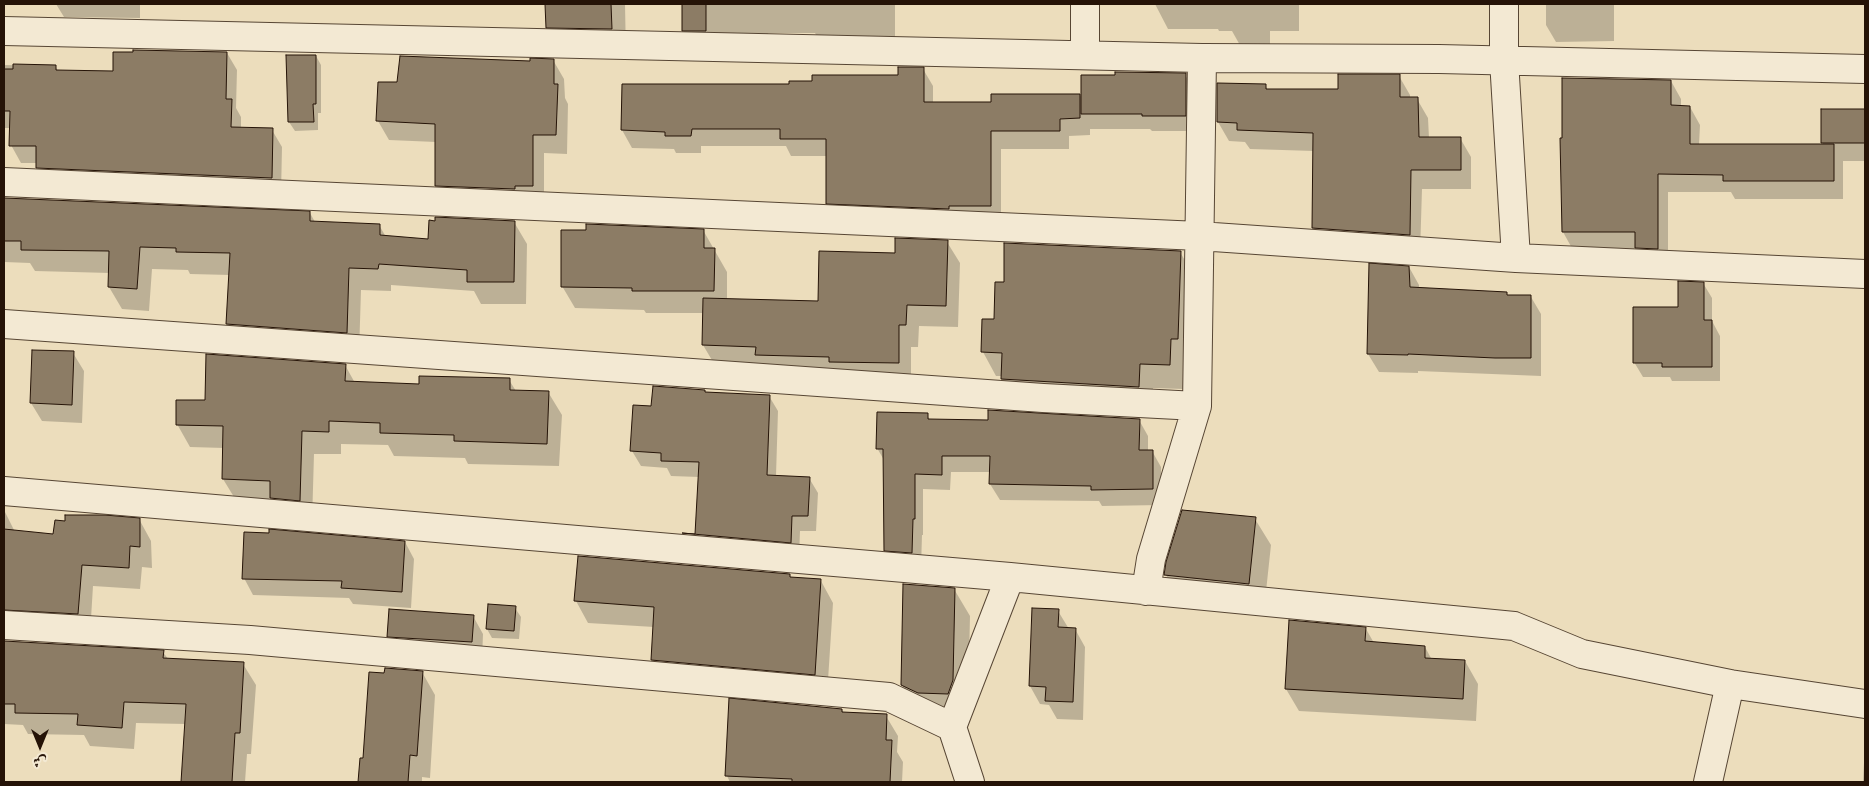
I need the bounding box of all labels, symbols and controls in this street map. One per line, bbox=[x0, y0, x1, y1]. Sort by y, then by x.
north arrow bbox=[15, 721, 65, 771]
text: ش bbox=[33, 752, 47, 771]

